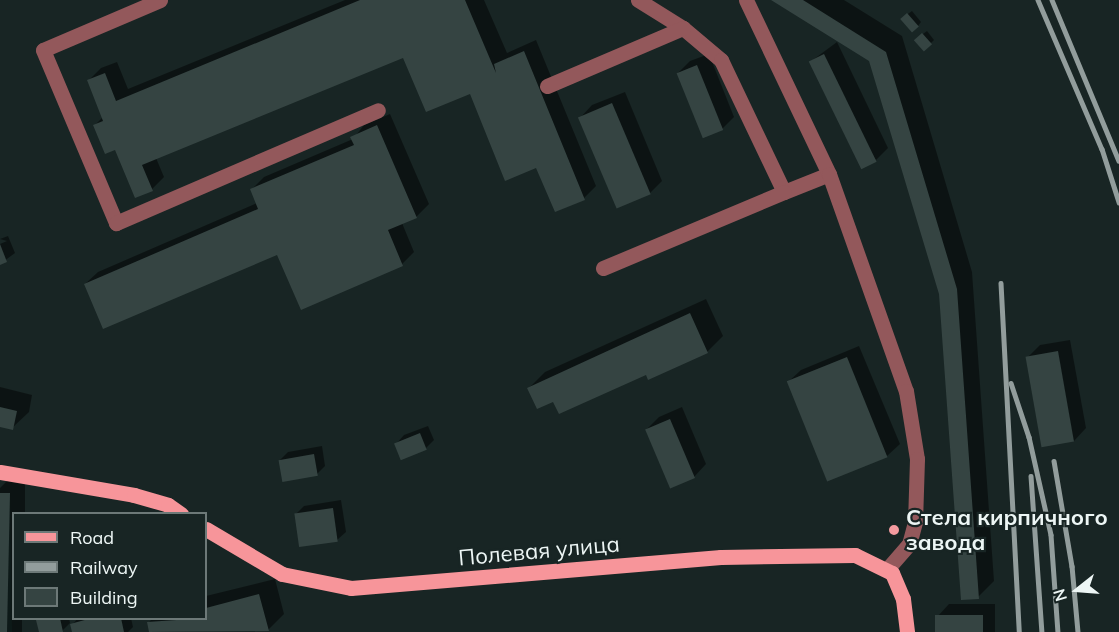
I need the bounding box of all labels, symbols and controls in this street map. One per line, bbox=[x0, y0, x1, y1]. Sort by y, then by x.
place label: Стела кирпичного завода bbox=[906, 504, 1108, 556]
legend bbox=[12, 512, 207, 620]
marker: Стела кирпичного завода bbox=[887, 523, 901, 537]
text: Road bbox=[70, 526, 114, 549]
street label: Полевая улица bbox=[457, 531, 621, 571]
text: Railway bbox=[70, 556, 138, 579]
north arrow bbox=[1047, 560, 1107, 620]
text: Building bbox=[70, 586, 138, 609]
text: N bbox=[1048, 587, 1071, 604]

